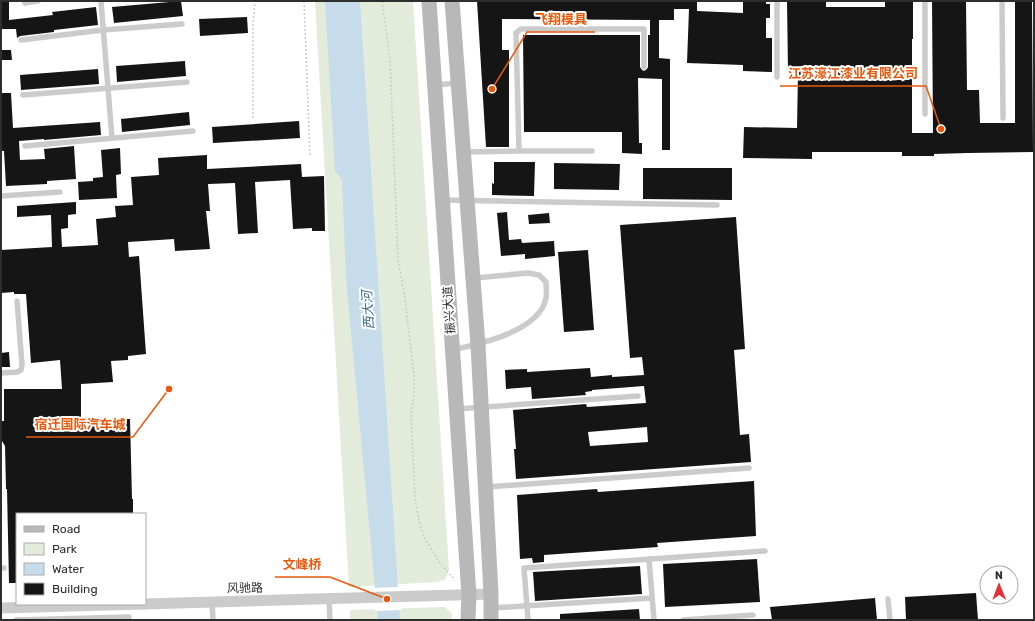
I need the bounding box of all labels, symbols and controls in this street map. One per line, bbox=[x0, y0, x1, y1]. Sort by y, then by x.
callout: 飞翔模具 bbox=[527, 7, 595, 32]
text: 飞翔模具 bbox=[535, 12, 587, 27]
callout: 江苏濠江漆业有限公司 bbox=[780, 61, 926, 86]
text: 江苏濠江漆业有限公司 bbox=[788, 66, 918, 81]
street label: 振兴大道 bbox=[440, 286, 458, 334]
water label: 西大河 bbox=[359, 287, 377, 330]
callout: 宿迁国际汽车城 bbox=[26, 412, 133, 437]
text: 宿迁国际汽车城 bbox=[34, 417, 126, 432]
legend bbox=[16, 513, 146, 605]
text: Road bbox=[52, 522, 80, 536]
text: Park bbox=[52, 542, 78, 556]
callout: 文峰桥 bbox=[275, 552, 330, 577]
text: 文峰桥 bbox=[282, 557, 322, 572]
text: Water bbox=[52, 562, 84, 576]
north arrow bbox=[979, 565, 1019, 605]
text: N bbox=[995, 569, 1003, 582]
street label: 风驰路 bbox=[227, 581, 263, 595]
text: Building bbox=[52, 582, 98, 596]

